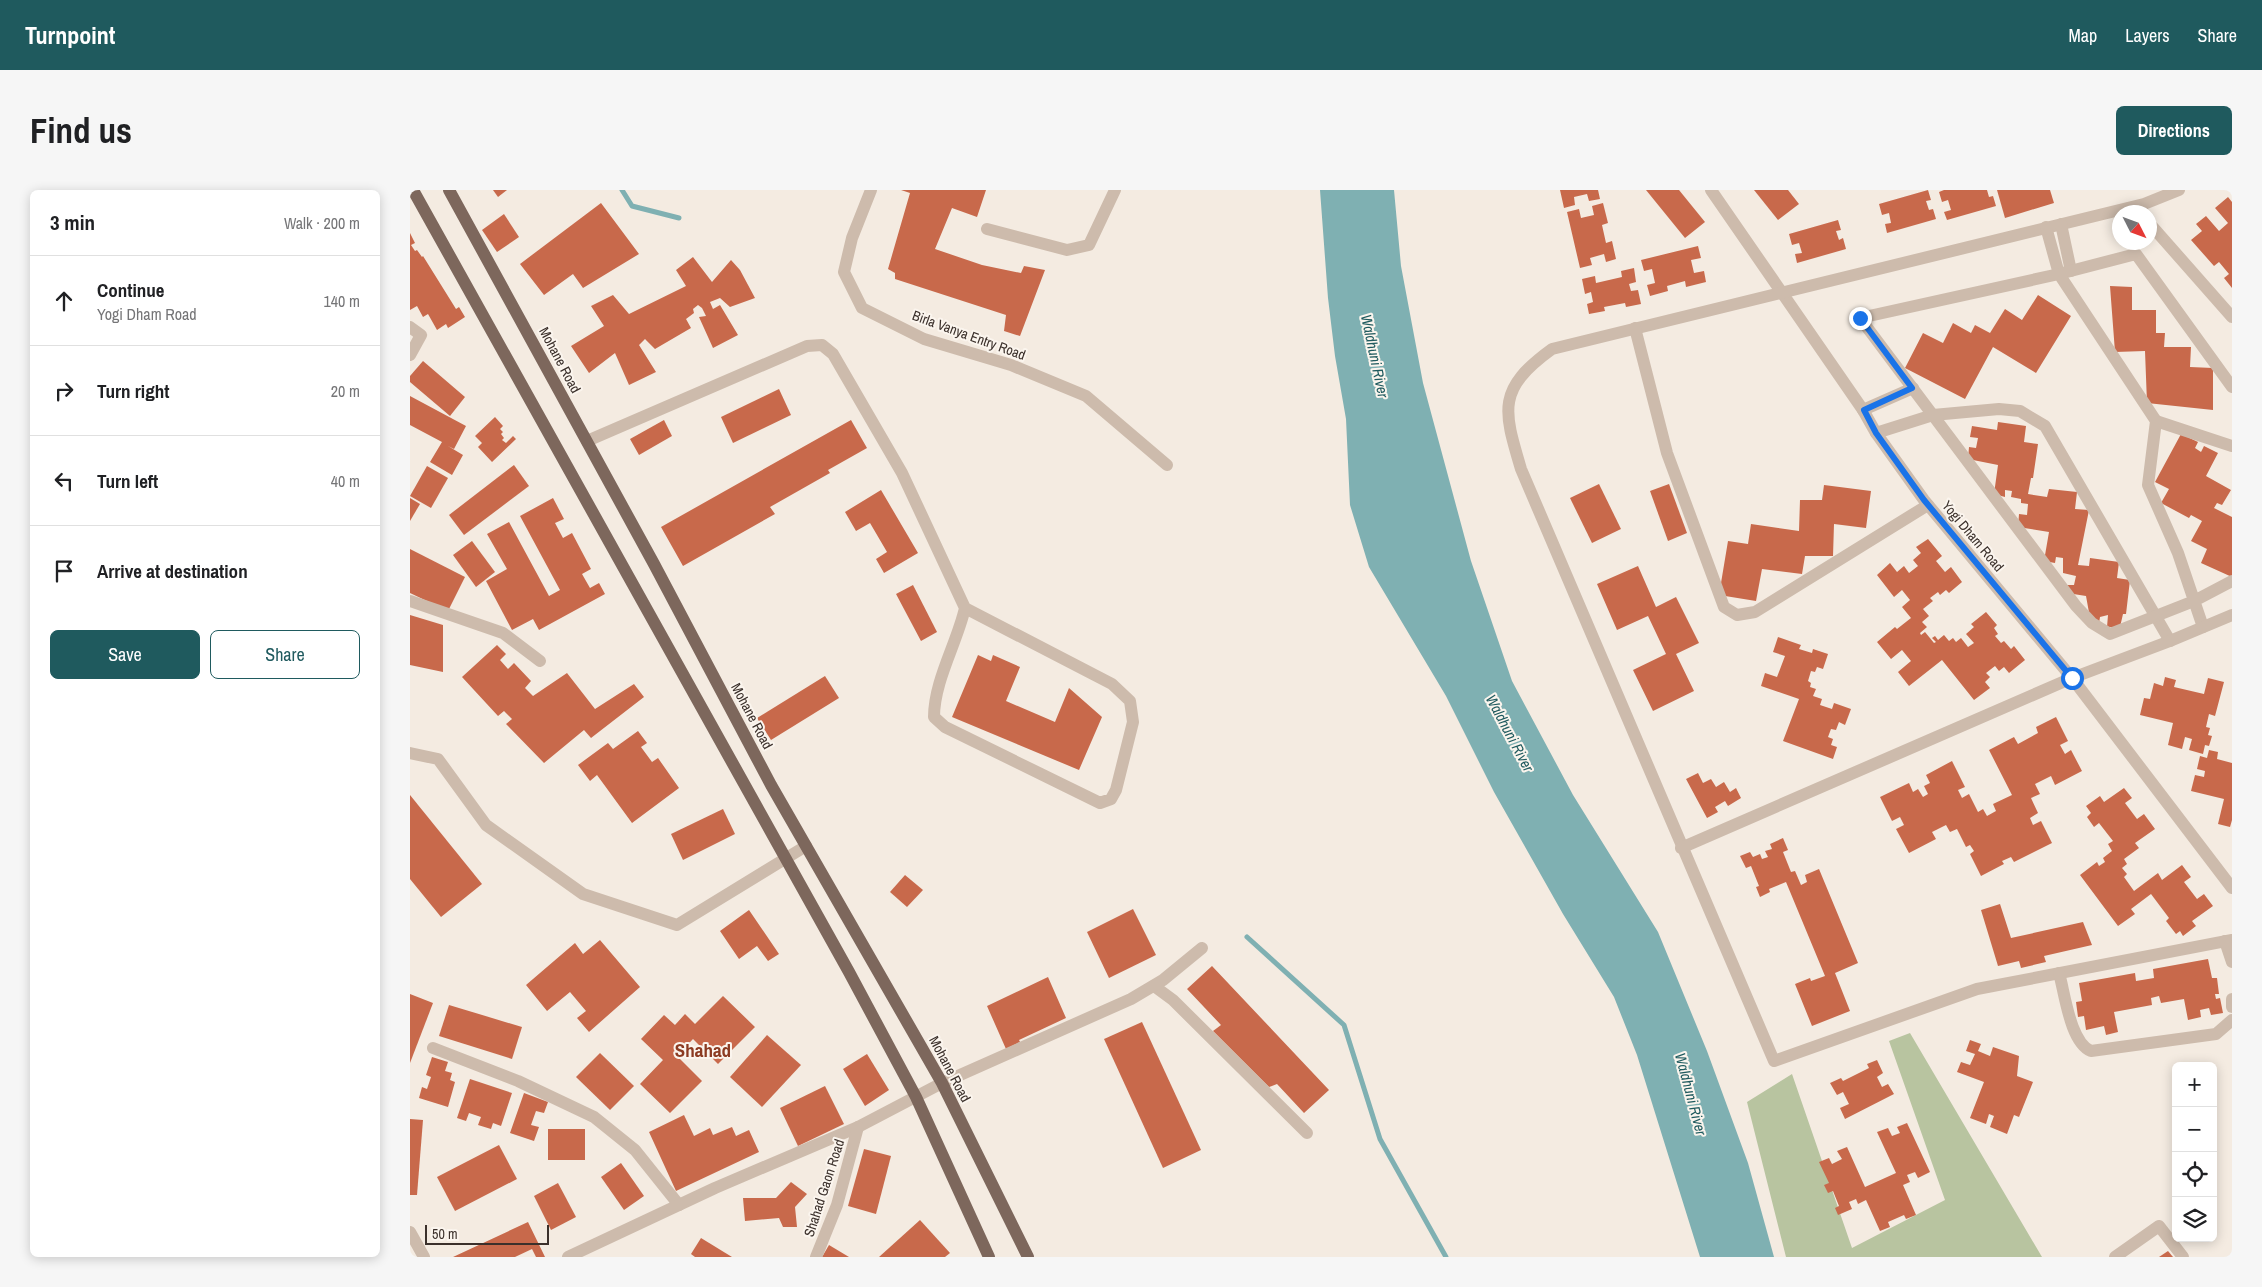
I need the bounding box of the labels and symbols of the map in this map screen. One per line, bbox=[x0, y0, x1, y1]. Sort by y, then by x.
north arrow bbox=[2112, 205, 2157, 250]
street label: Birla Vanya Entry Road bbox=[910, 306, 1028, 364]
route end bbox=[1849, 307, 1872, 330]
water label: Waldhuni River bbox=[1356, 312, 1394, 400]
street label: Mohane Road bbox=[535, 324, 585, 396]
street label: Yogi Dham Road bbox=[1938, 497, 2008, 575]
route start bbox=[2061, 667, 2084, 690]
street label: Mohane Road bbox=[727, 680, 777, 752]
water label: Waldhuni River bbox=[1481, 691, 1540, 776]
street label: Mohane Road bbox=[925, 1033, 975, 1105]
district label: Shahad bbox=[675, 1037, 731, 1063]
water label: Waldhuni River bbox=[1670, 1050, 1712, 1138]
street label: Shahad Gaon Road bbox=[800, 1137, 848, 1239]
scale bar bbox=[425, 1222, 549, 1245]

